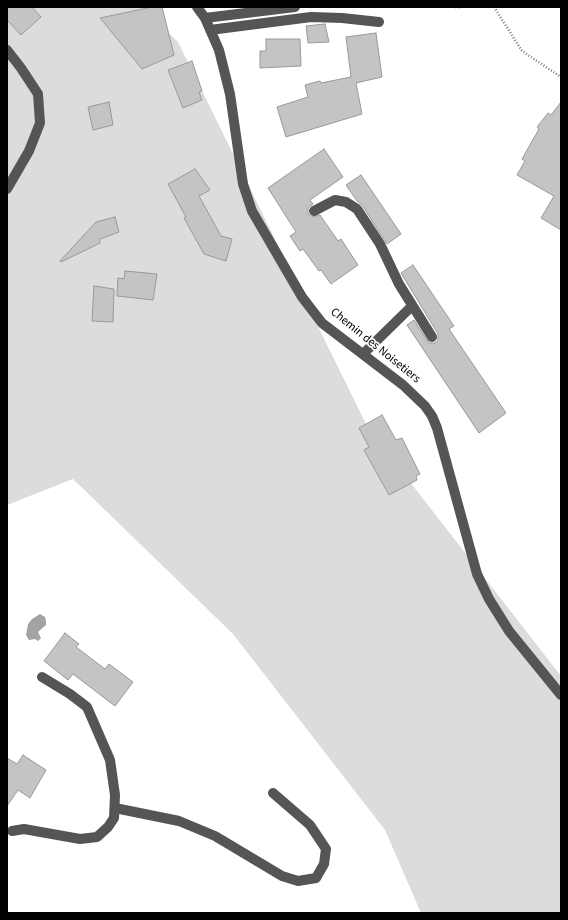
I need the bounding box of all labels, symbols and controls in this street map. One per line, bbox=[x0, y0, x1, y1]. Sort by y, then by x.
street label: Chemin des Noisetiers bbox=[327, 305, 423, 387]

